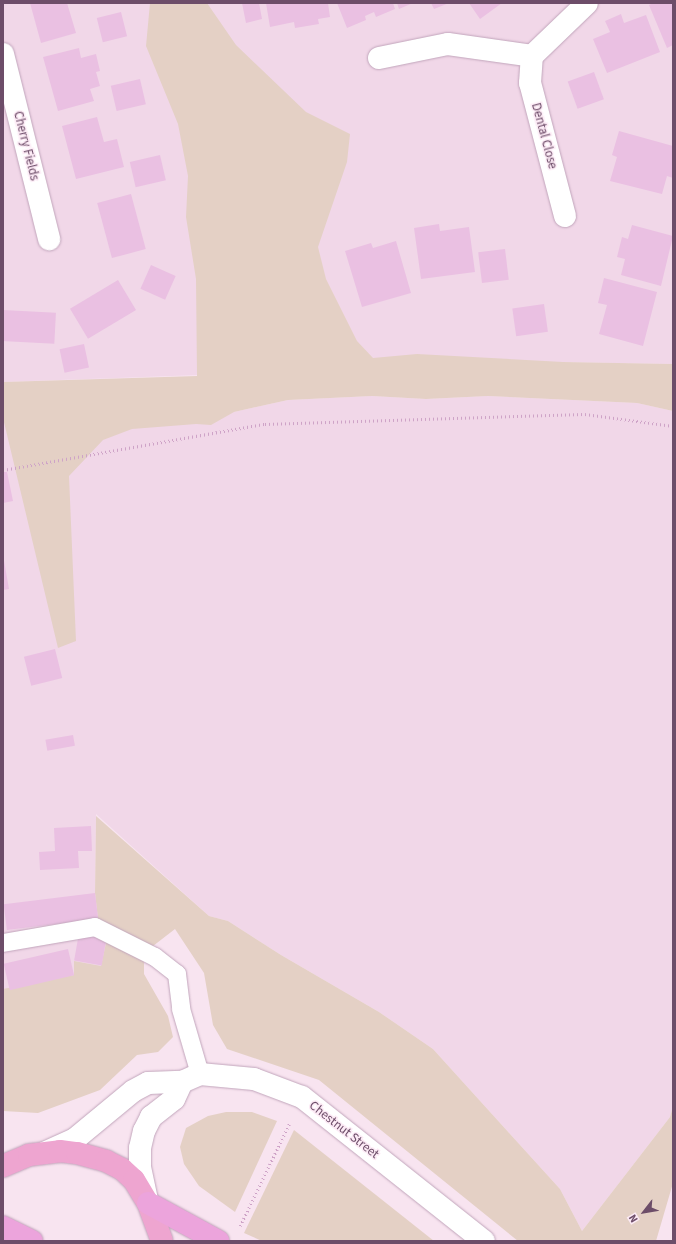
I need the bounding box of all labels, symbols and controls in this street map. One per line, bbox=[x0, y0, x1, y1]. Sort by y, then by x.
street label: Dental Close bbox=[528, 101, 560, 171]
street label: Cherry Fields bbox=[10, 110, 42, 182]
street label: Chestnut Street bbox=[306, 1098, 382, 1162]
north arrow bbox=[624, 1192, 664, 1232]
text: N bbox=[625, 1211, 642, 1225]

